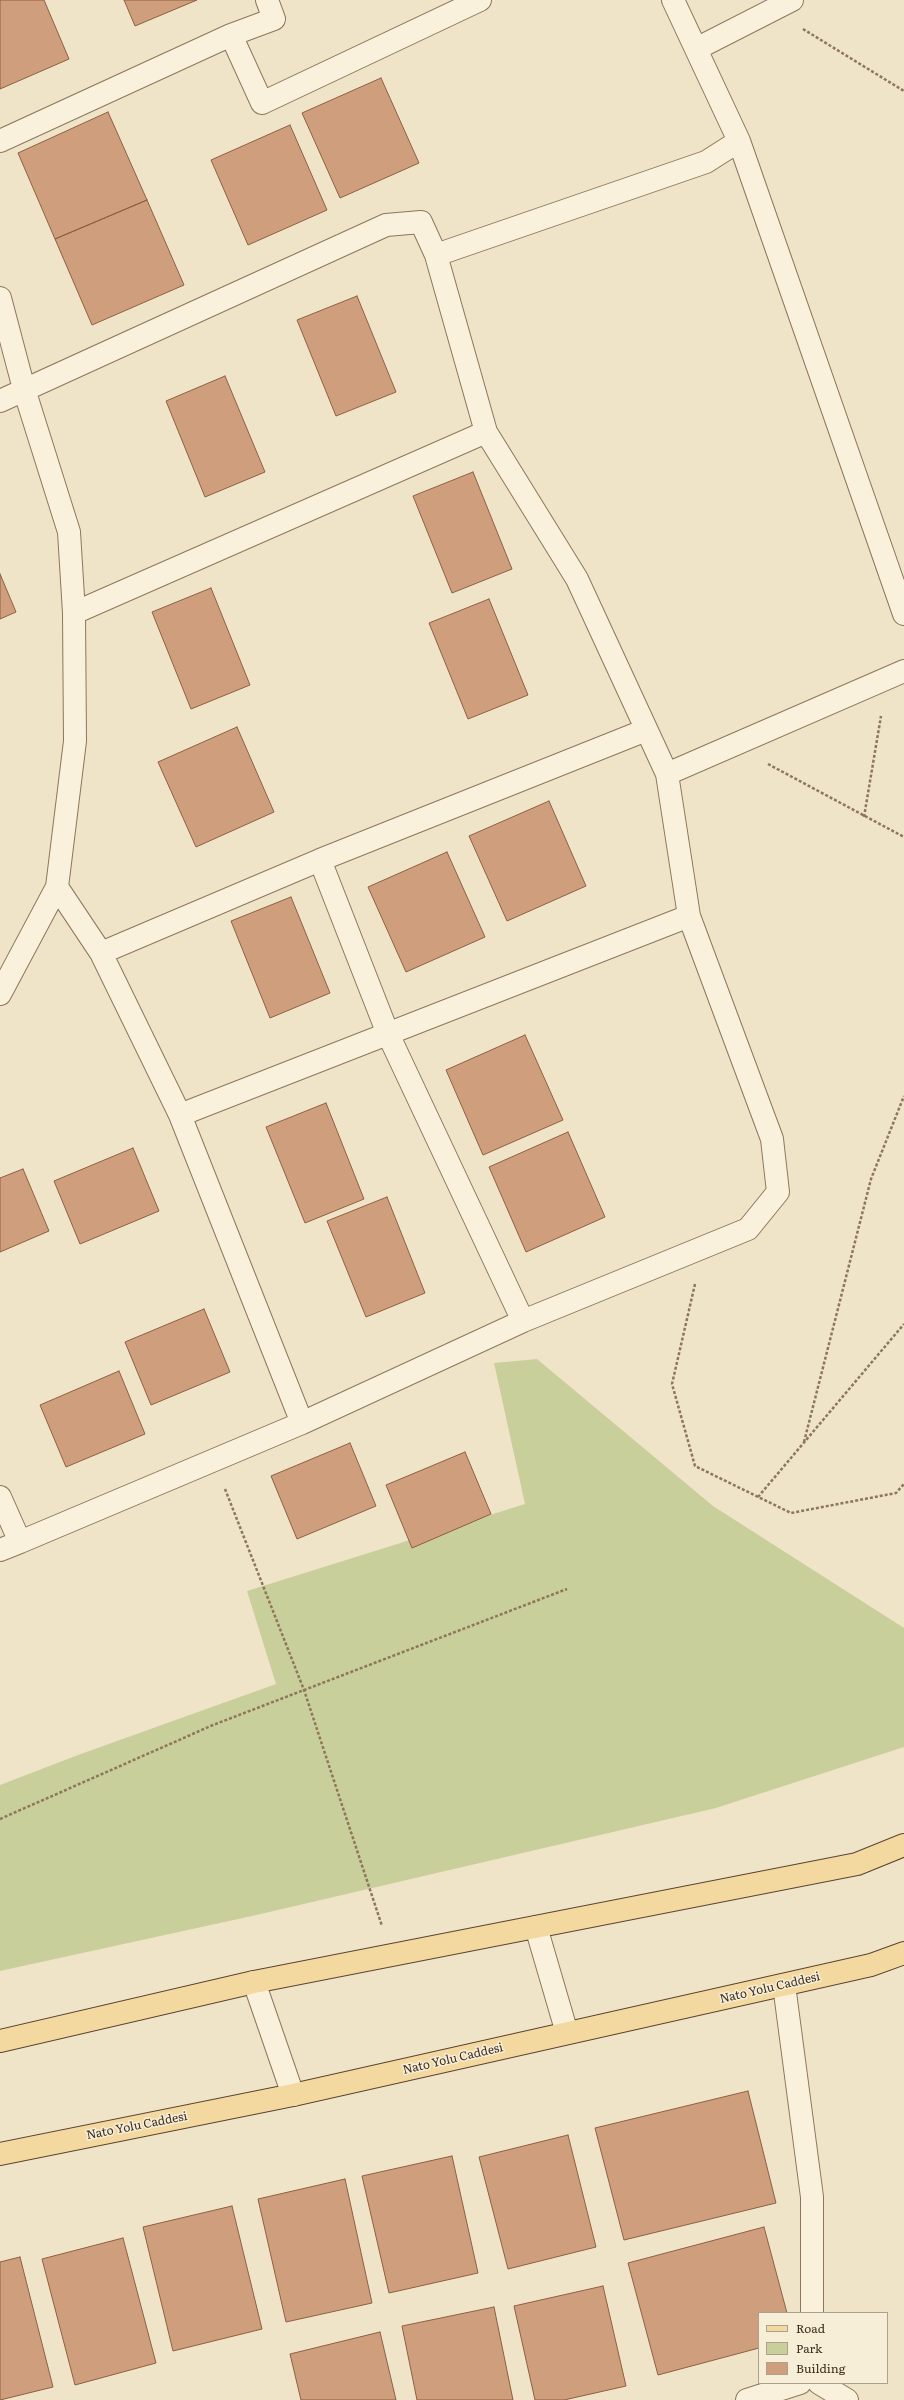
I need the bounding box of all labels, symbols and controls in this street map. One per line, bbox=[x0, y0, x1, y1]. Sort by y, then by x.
street label: Nato Yolu Caddesi bbox=[718, 1969, 822, 2007]
street label: Nato Yolu Caddesi bbox=[401, 2040, 505, 2078]
street label: Nato Yolu Caddesi bbox=[85, 2109, 189, 2143]
legend bbox=[758, 2312, 888, 2384]
text: Road bbox=[796, 2319, 825, 2337]
text: Park bbox=[796, 2339, 822, 2357]
text: Building bbox=[796, 2359, 845, 2377]

